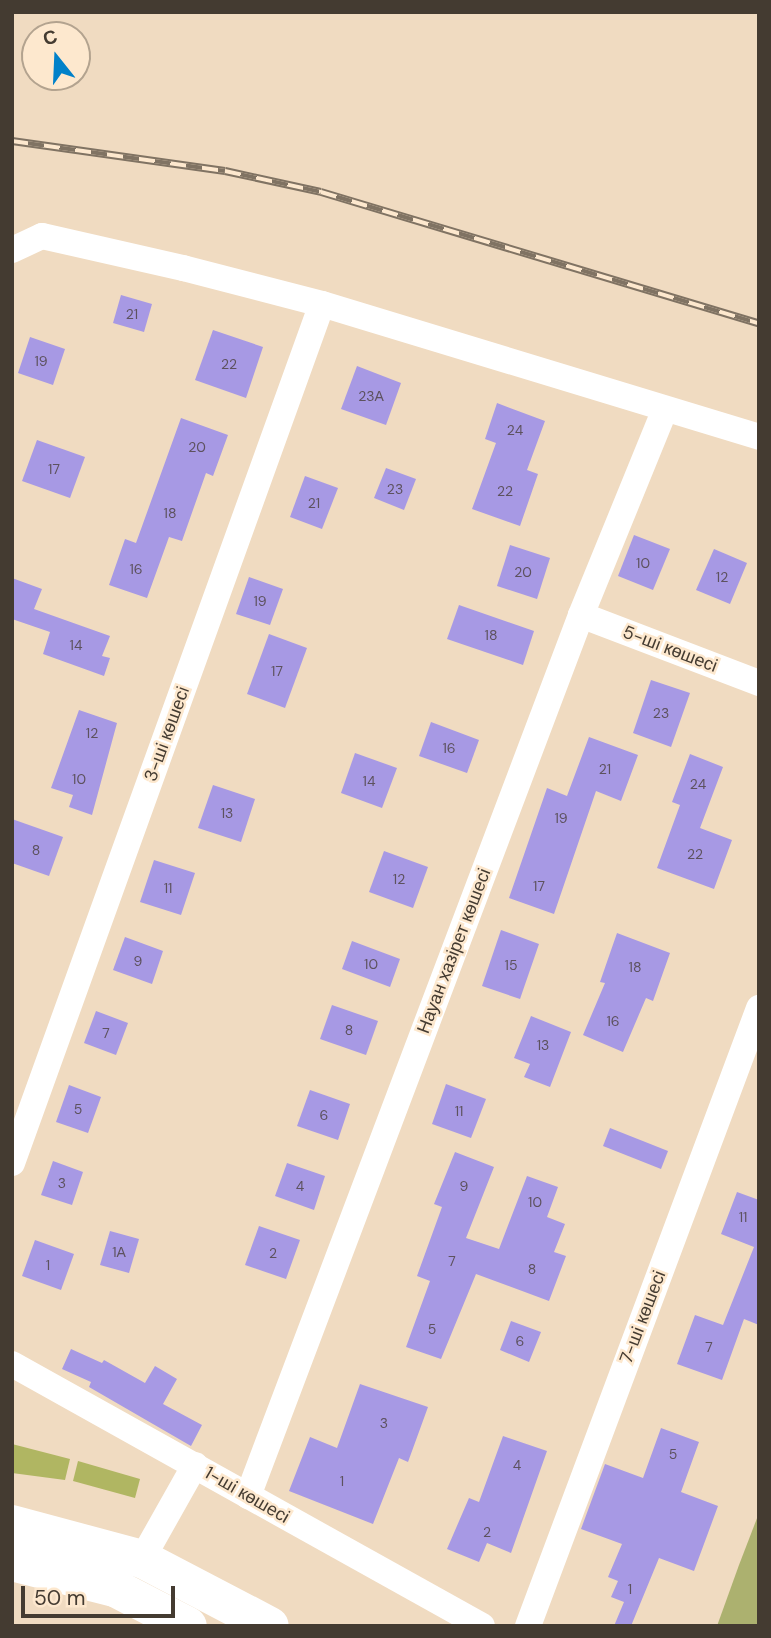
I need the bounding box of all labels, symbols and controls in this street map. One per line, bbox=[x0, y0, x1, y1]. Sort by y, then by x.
north arrow bbox=[21, 21, 91, 91]
text: С bbox=[40, 23, 60, 51]
house number: 21 bbox=[126, 306, 138, 322]
house number: 19 bbox=[34, 353, 48, 369]
house number: 22 bbox=[221, 356, 237, 372]
house number: 23А bbox=[358, 388, 384, 404]
house number: 24 bbox=[507, 422, 523, 438]
house number: 20 bbox=[188, 439, 206, 455]
house number: 17 bbox=[48, 461, 60, 477]
house number: 23 bbox=[387, 481, 403, 497]
house number: 22 bbox=[497, 483, 513, 499]
house number: 21 bbox=[308, 495, 320, 511]
house number: 18 bbox=[164, 505, 176, 521]
house number: 10 bbox=[636, 555, 650, 571]
house number: 16 bbox=[129, 561, 143, 577]
house number: 20 bbox=[514, 564, 532, 580]
house number: 12 bbox=[716, 569, 728, 585]
house number: 19 bbox=[253, 593, 267, 609]
street label: 5-шi көшесі bbox=[620, 621, 720, 677]
house number: 18 bbox=[485, 627, 497, 643]
house number: 14 bbox=[70, 637, 82, 653]
house number: 17 bbox=[271, 663, 283, 679]
street label: 3-шi көшесі bbox=[140, 684, 194, 784]
house number: 23 bbox=[653, 705, 669, 721]
house number: 12 bbox=[86, 725, 98, 741]
house number: 16 bbox=[442, 740, 456, 756]
house number: 21 bbox=[599, 761, 611, 777]
house number: 10 bbox=[72, 771, 86, 787]
house number: 14 bbox=[363, 773, 375, 789]
house number: 24 bbox=[690, 776, 706, 792]
house number: 13 bbox=[221, 805, 233, 821]
house number: 19 bbox=[554, 810, 568, 826]
house number: 8 bbox=[32, 842, 40, 858]
house number: 22 bbox=[687, 846, 703, 862]
street label: Науан хазірет көшесі bbox=[413, 865, 495, 1037]
house number: 12 bbox=[393, 871, 405, 887]
house number: 17 bbox=[533, 878, 545, 894]
house number: 11 bbox=[164, 880, 172, 896]
house number: 9 bbox=[134, 953, 142, 969]
house number: 10 bbox=[364, 956, 378, 972]
house number: 15 bbox=[505, 957, 517, 973]
house number: 18 bbox=[629, 959, 641, 975]
house number: 16 bbox=[606, 1013, 620, 1029]
house number: 8 bbox=[345, 1022, 353, 1038]
house number: 7 bbox=[102, 1025, 110, 1041]
house number: 13 bbox=[537, 1037, 549, 1053]
house number: 5 bbox=[74, 1101, 82, 1117]
house number: 11 bbox=[455, 1103, 463, 1119]
house number: 6 bbox=[320, 1107, 328, 1123]
house number: 3 bbox=[58, 1175, 66, 1191]
house number: 4 bbox=[296, 1178, 304, 1194]
house number: 9 bbox=[460, 1178, 468, 1194]
house number: 10 bbox=[528, 1194, 542, 1210]
house number: 11 bbox=[739, 1209, 747, 1225]
house number: 1А bbox=[112, 1244, 126, 1260]
house number: 2 bbox=[269, 1245, 277, 1261]
house number: 7 bbox=[448, 1253, 456, 1269]
house number: 1 bbox=[46, 1257, 50, 1273]
house number: 8 bbox=[528, 1261, 536, 1277]
street label: 7-шi көшесі bbox=[615, 1268, 671, 1366]
house number: 5 bbox=[428, 1321, 436, 1337]
house number: 6 bbox=[516, 1333, 524, 1349]
house number: 7 bbox=[705, 1339, 713, 1355]
house number: 3 bbox=[380, 1415, 388, 1431]
house number: 5 bbox=[669, 1446, 677, 1462]
house number: 4 bbox=[513, 1457, 521, 1473]
street label: 1-шi көшесі bbox=[201, 1462, 293, 1528]
house number: 1 bbox=[340, 1473, 344, 1489]
house number: 2 bbox=[483, 1524, 491, 1540]
scale bar bbox=[24, 1572, 178, 1616]
house number: 1 bbox=[628, 1581, 632, 1597]
text: 50 m bbox=[34, 1584, 85, 1612]

